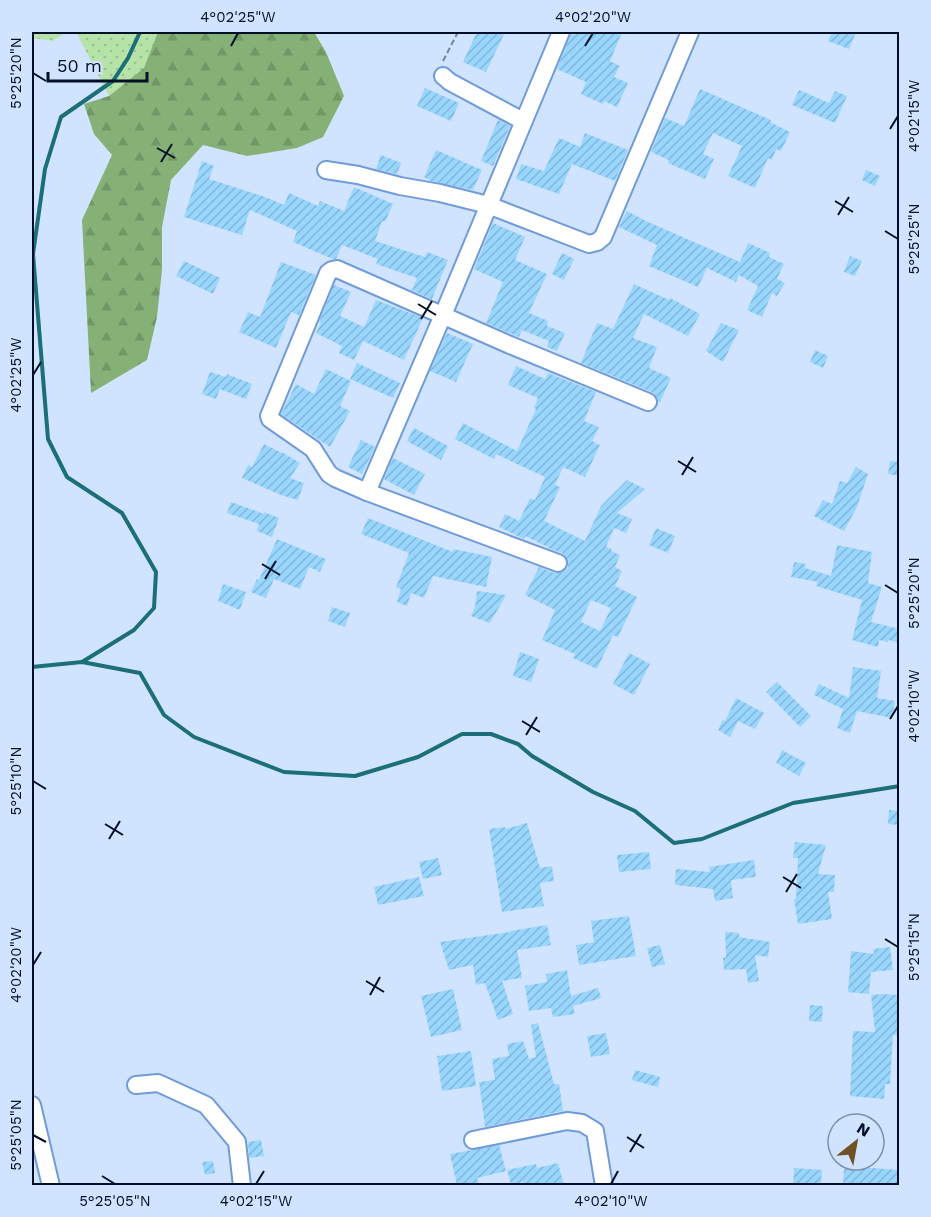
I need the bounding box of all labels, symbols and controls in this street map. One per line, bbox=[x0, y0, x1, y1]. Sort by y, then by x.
text: 4°02'25"W bbox=[200, 8, 276, 26]
text: 4°02'20"W bbox=[555, 8, 631, 26]
text: 5°25'20"N bbox=[7, 37, 25, 109]
scale bar bbox=[48, 45, 147, 83]
text: 50 m bbox=[57, 55, 102, 76]
text: 4°02'15"W bbox=[905, 80, 923, 152]
text: 5°25'25"N bbox=[905, 203, 923, 275]
text: 4°02'25"W bbox=[7, 337, 25, 413]
text: 5°25'20"N bbox=[905, 557, 923, 629]
text: 4°02'10"W bbox=[905, 669, 923, 743]
text: 5°25'10"N bbox=[7, 747, 25, 815]
text: 5°25'15"N bbox=[905, 913, 923, 981]
text: 4°02'20"W bbox=[7, 927, 25, 1003]
text: 5°25'05"N bbox=[7, 1099, 25, 1171]
north arrow bbox=[826, 1112, 886, 1172]
text: N bbox=[853, 1118, 873, 1141]
text: 5°25'05"N bbox=[79, 1192, 151, 1210]
text: 4°02'15"W bbox=[220, 1192, 292, 1210]
text: 4°02'10"W bbox=[574, 1192, 648, 1210]

